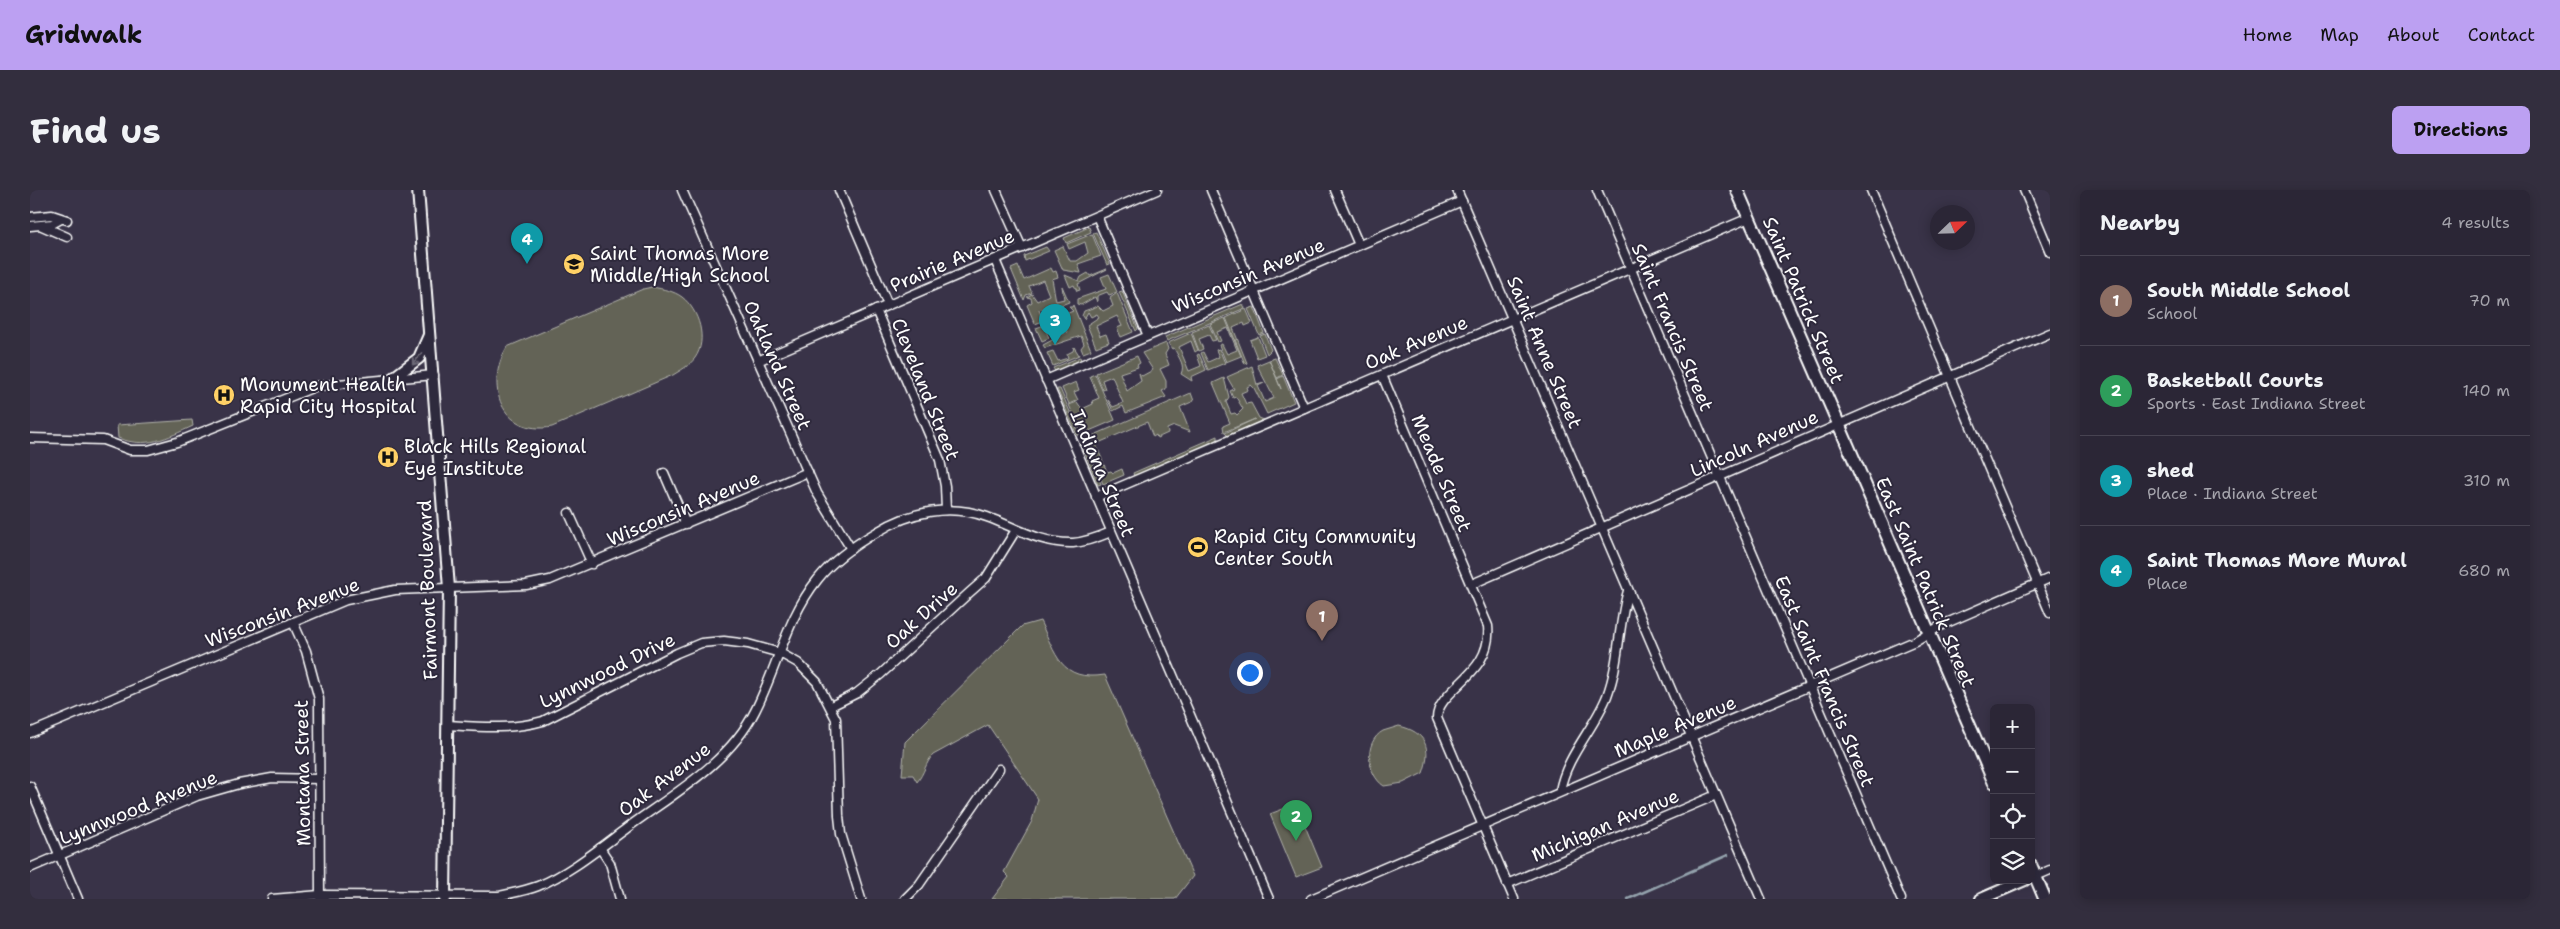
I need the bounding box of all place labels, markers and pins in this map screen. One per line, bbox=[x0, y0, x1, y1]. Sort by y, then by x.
pin: 4 bbox=[511, 223, 543, 264]
place label: Saint Thomas More Middle/High School bbox=[590, 241, 770, 288]
school or university icon: Saint Thomas More Middle/High School bbox=[562, 252, 586, 276]
pin: 3 bbox=[1039, 304, 1071, 345]
place label: Monument Health Rapid City Hospital bbox=[240, 372, 416, 419]
hospital icon: Monument Health Rapid City Hospital bbox=[212, 383, 236, 407]
place label: Black Hills Regional Eye Institute bbox=[404, 434, 586, 481]
hospital icon: Black Hills Regional Eye Institute bbox=[376, 445, 400, 469]
place label: Rapid City Community Center South bbox=[1214, 524, 1416, 571]
sports icon: Rapid City Community Center South bbox=[1186, 535, 1210, 559]
pin: 1 bbox=[1306, 600, 1338, 641]
pin: 2 bbox=[1280, 800, 1312, 841]

